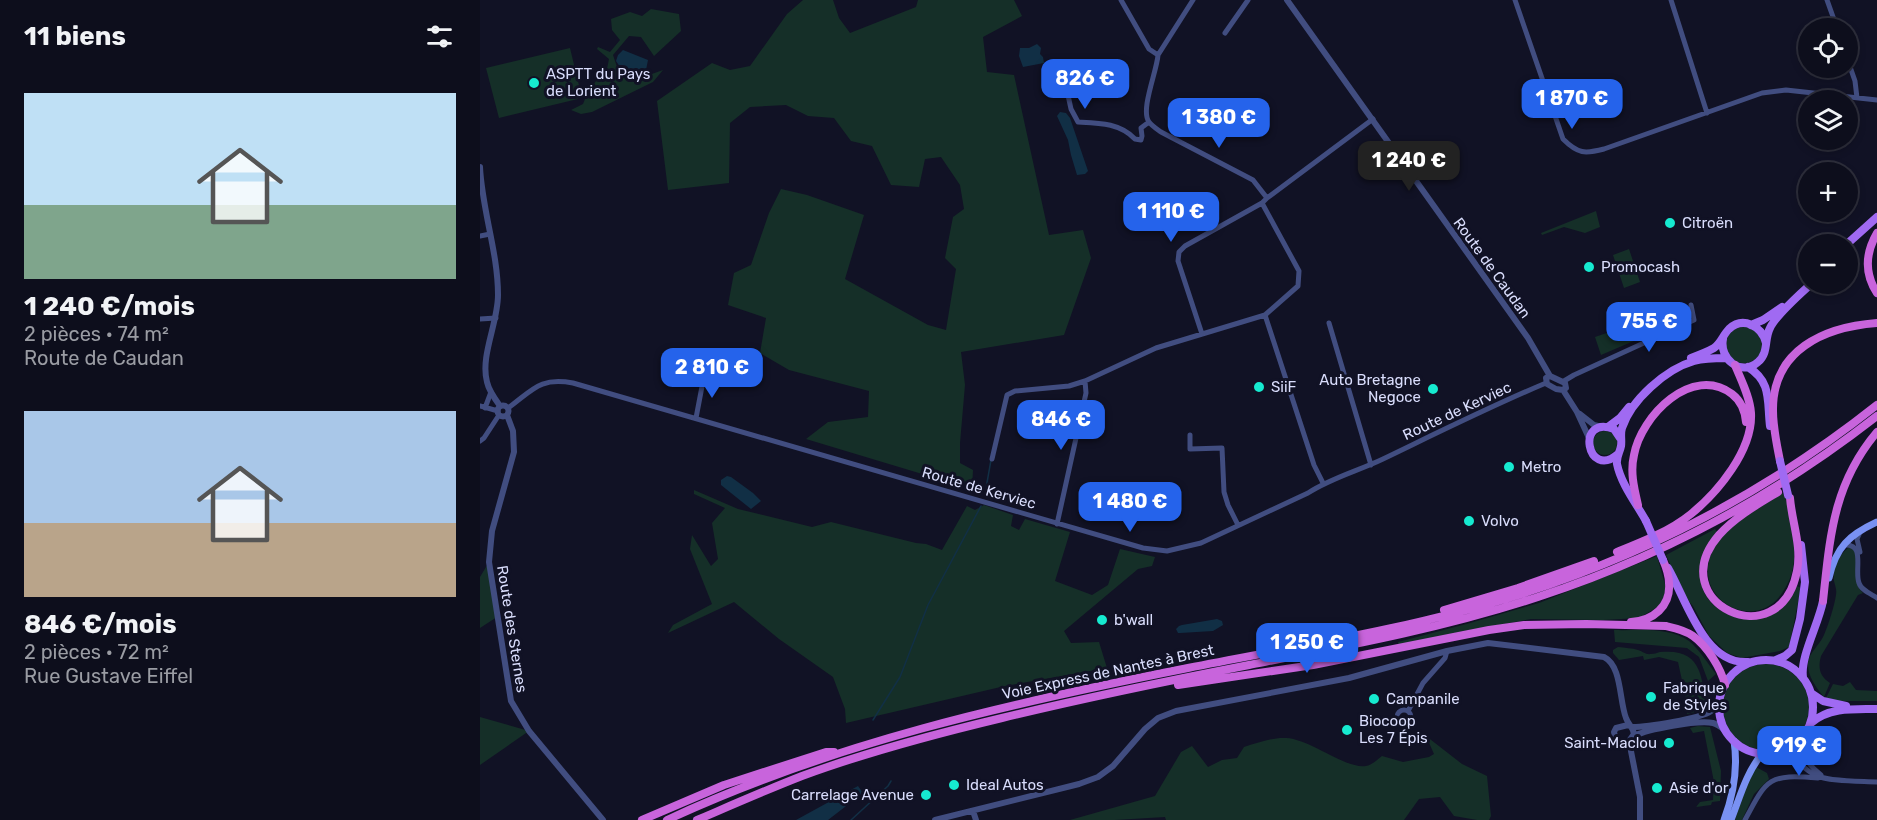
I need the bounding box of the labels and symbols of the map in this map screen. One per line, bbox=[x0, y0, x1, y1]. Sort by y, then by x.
pin: 826 € bbox=[1043, 59, 1127, 110]
place label: ASPTT du Pays de Lorient bbox=[546, 65, 651, 100]
marker: ASPTT du Pays de Lorient bbox=[527, 76, 541, 90]
pin: 1 870 € bbox=[1517, 79, 1627, 130]
pin: 1 380 € bbox=[1164, 98, 1274, 149]
pin: 1 240 € bbox=[1354, 141, 1464, 192]
pin: 1 110 € bbox=[1116, 192, 1226, 243]
street label: Route de Caudan bbox=[1449, 214, 1535, 322]
place label: Citroën bbox=[1682, 214, 1733, 232]
marker: Citroën bbox=[1663, 216, 1677, 230]
place label: Promocash bbox=[1601, 258, 1680, 276]
marker: Promocash bbox=[1582, 260, 1596, 274]
pin: 755 € bbox=[1607, 302, 1691, 353]
pin: 2 810 € bbox=[657, 348, 767, 399]
place label: Auto Bretagne Negoce bbox=[1319, 371, 1421, 406]
place label: SiiF bbox=[1271, 378, 1297, 396]
street label: Route de Kerviec bbox=[1400, 378, 1514, 444]
marker: SiiF bbox=[1252, 380, 1266, 394]
marker: Auto Bretagne Negoce bbox=[1426, 382, 1440, 396]
pin: 846 € bbox=[1019, 400, 1103, 451]
place label: Metro bbox=[1521, 458, 1561, 476]
marker: Metro bbox=[1502, 460, 1516, 474]
street label: Route de Kerviec bbox=[920, 463, 1038, 513]
pin: 1 480 € bbox=[1075, 482, 1185, 533]
place label: Volvo bbox=[1481, 512, 1519, 530]
marker: Volvo bbox=[1462, 514, 1476, 528]
street label: Route des Sternes bbox=[493, 564, 531, 694]
place label: b'wall bbox=[1114, 611, 1153, 629]
marker: b'wall bbox=[1095, 613, 1109, 627]
pin: 1 250 € bbox=[1252, 623, 1362, 674]
street label: Voie Express de Nantes à Brest bbox=[1000, 641, 1216, 703]
place label: Fabrique de Styles bbox=[1663, 679, 1728, 714]
place label: Campanile bbox=[1386, 690, 1460, 708]
marker: Fabrique de Styles bbox=[1644, 690, 1658, 704]
marker: Campanile bbox=[1367, 692, 1381, 706]
place label: Biocoop Les 7 Épis bbox=[1359, 712, 1428, 747]
marker: Biocoop Les 7 Épis bbox=[1340, 723, 1354, 737]
pin: 919 € bbox=[1757, 726, 1841, 777]
place label: Saint-Maclou bbox=[1564, 734, 1657, 752]
marker: Saint-Maclou bbox=[1662, 736, 1676, 750]
place label: Ideal Autos bbox=[966, 776, 1044, 794]
marker: Ideal Autos bbox=[947, 778, 961, 792]
place label: Asie d'or bbox=[1669, 779, 1729, 797]
marker: Asie d'or bbox=[1650, 781, 1664, 795]
place label: Carrelage Avenue bbox=[791, 786, 914, 804]
marker: Carrelage Avenue bbox=[919, 788, 933, 802]

